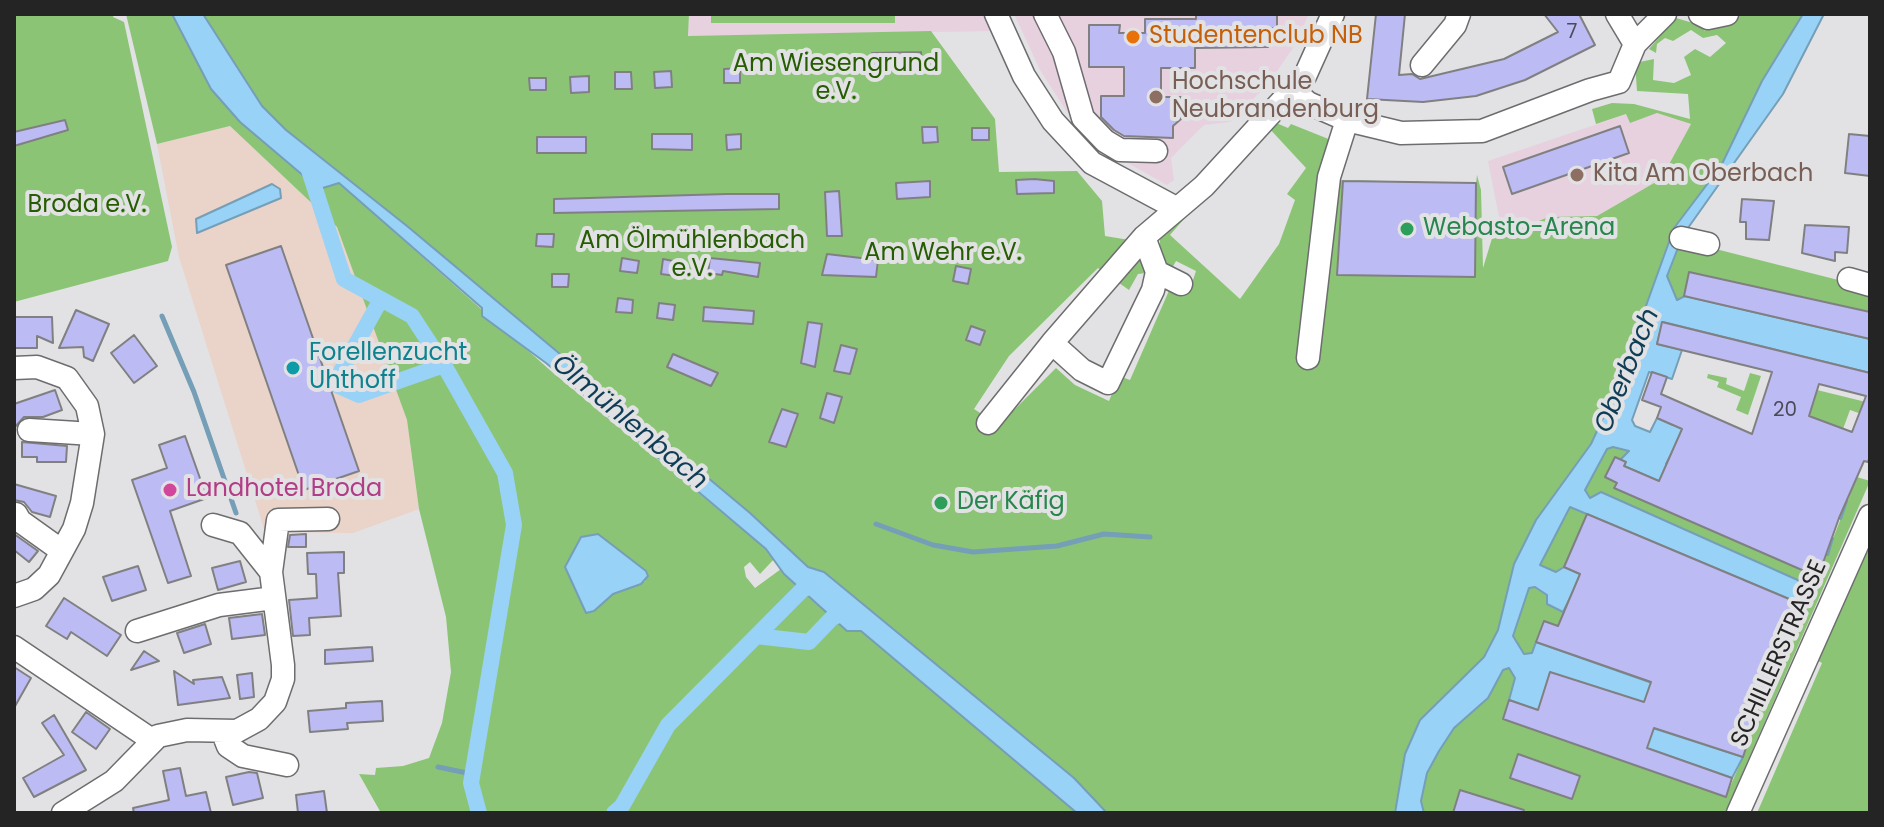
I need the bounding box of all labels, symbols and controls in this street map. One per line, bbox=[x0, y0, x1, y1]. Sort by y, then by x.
house number: 7 bbox=[1567, 21, 1577, 45]
place label: Studentenclub NB bbox=[1149, 23, 1363, 51]
marker: Studentenclub NB bbox=[1124, 28, 1142, 46]
park label: Am Wiesengrund e.V. bbox=[733, 51, 939, 107]
place label: Hochschule Neubrandenburg bbox=[1172, 69, 1379, 125]
marker: Hochschule Neubrandenburg bbox=[1147, 88, 1165, 106]
place label: Kita Am Oberbach bbox=[1593, 161, 1813, 189]
marker: Kita Am Oberbach bbox=[1568, 166, 1586, 184]
park label: Broda e.V. bbox=[27, 192, 147, 220]
place label: Webasto-Arena bbox=[1423, 215, 1615, 243]
marker: Webasto-Arena bbox=[1398, 220, 1416, 238]
park label: Am Ölmühlenbach e.V. bbox=[579, 228, 805, 284]
park label: Am Wehr e.V. bbox=[864, 240, 1022, 268]
water label: Oberbach bbox=[1589, 304, 1667, 438]
place label: Forellenzucht Uhthoff bbox=[309, 340, 467, 396]
water label: Ölmühlenbach bbox=[545, 349, 713, 497]
marker: Forellenzucht Uhthoff bbox=[284, 359, 302, 377]
house number: 20 bbox=[1773, 399, 1797, 423]
place label: Landhotel Broda bbox=[186, 476, 382, 504]
marker: Landhotel Broda bbox=[161, 481, 179, 499]
place label: Der Käfig bbox=[957, 489, 1065, 517]
marker: Der Käfig bbox=[932, 494, 950, 512]
street label: SCHILLERSTRASSE bbox=[1726, 556, 1834, 752]

